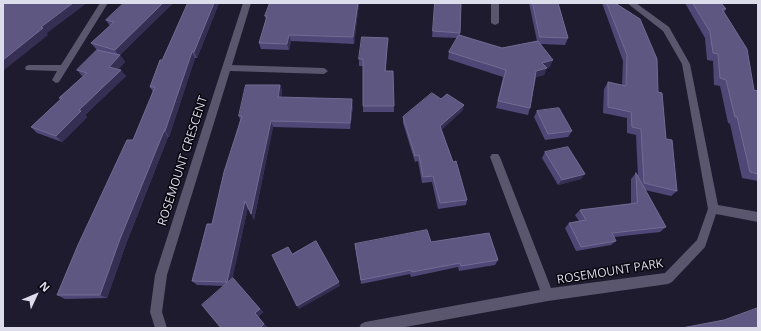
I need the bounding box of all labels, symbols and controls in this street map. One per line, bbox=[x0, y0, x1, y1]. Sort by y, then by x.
street label: ROSEMOUNT CRESCENT bbox=[155, 94, 211, 228]
street label: ROSEMOUNT PARK bbox=[556, 257, 664, 287]
north arrow bbox=[16, 275, 56, 315]
text: N bbox=[36, 278, 53, 295]

